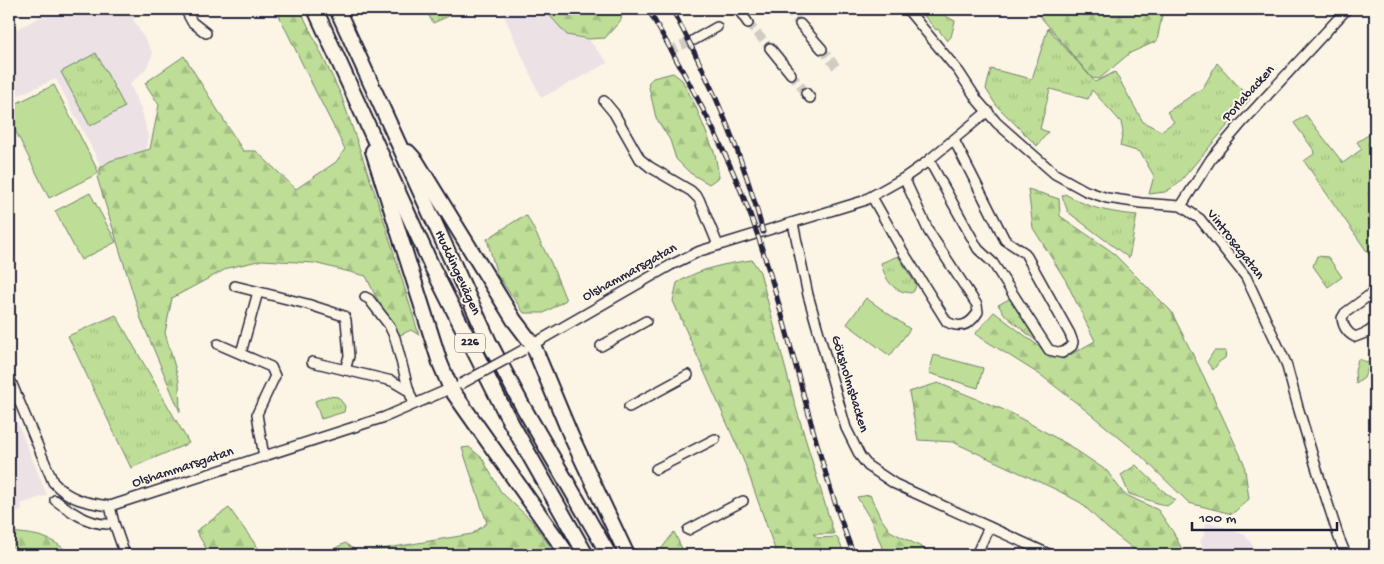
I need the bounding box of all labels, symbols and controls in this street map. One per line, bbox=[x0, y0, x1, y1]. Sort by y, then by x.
street label: Porlabacken bbox=[1218, 62, 1279, 127]
street label: Vintrosagatan bbox=[1202, 206, 1268, 284]
street label: Huddingevägen bbox=[430, 228, 484, 318]
street label: Olshammarsgatan bbox=[580, 240, 681, 306]
road number: 226 bbox=[455, 333, 485, 352]
street label: Göksholmsbacken bbox=[826, 333, 872, 435]
street label: Olshammarsgatan bbox=[130, 443, 236, 492]
scale bar bbox=[1192, 499, 1336, 531]
text: 100 m bbox=[1198, 510, 1237, 528]

